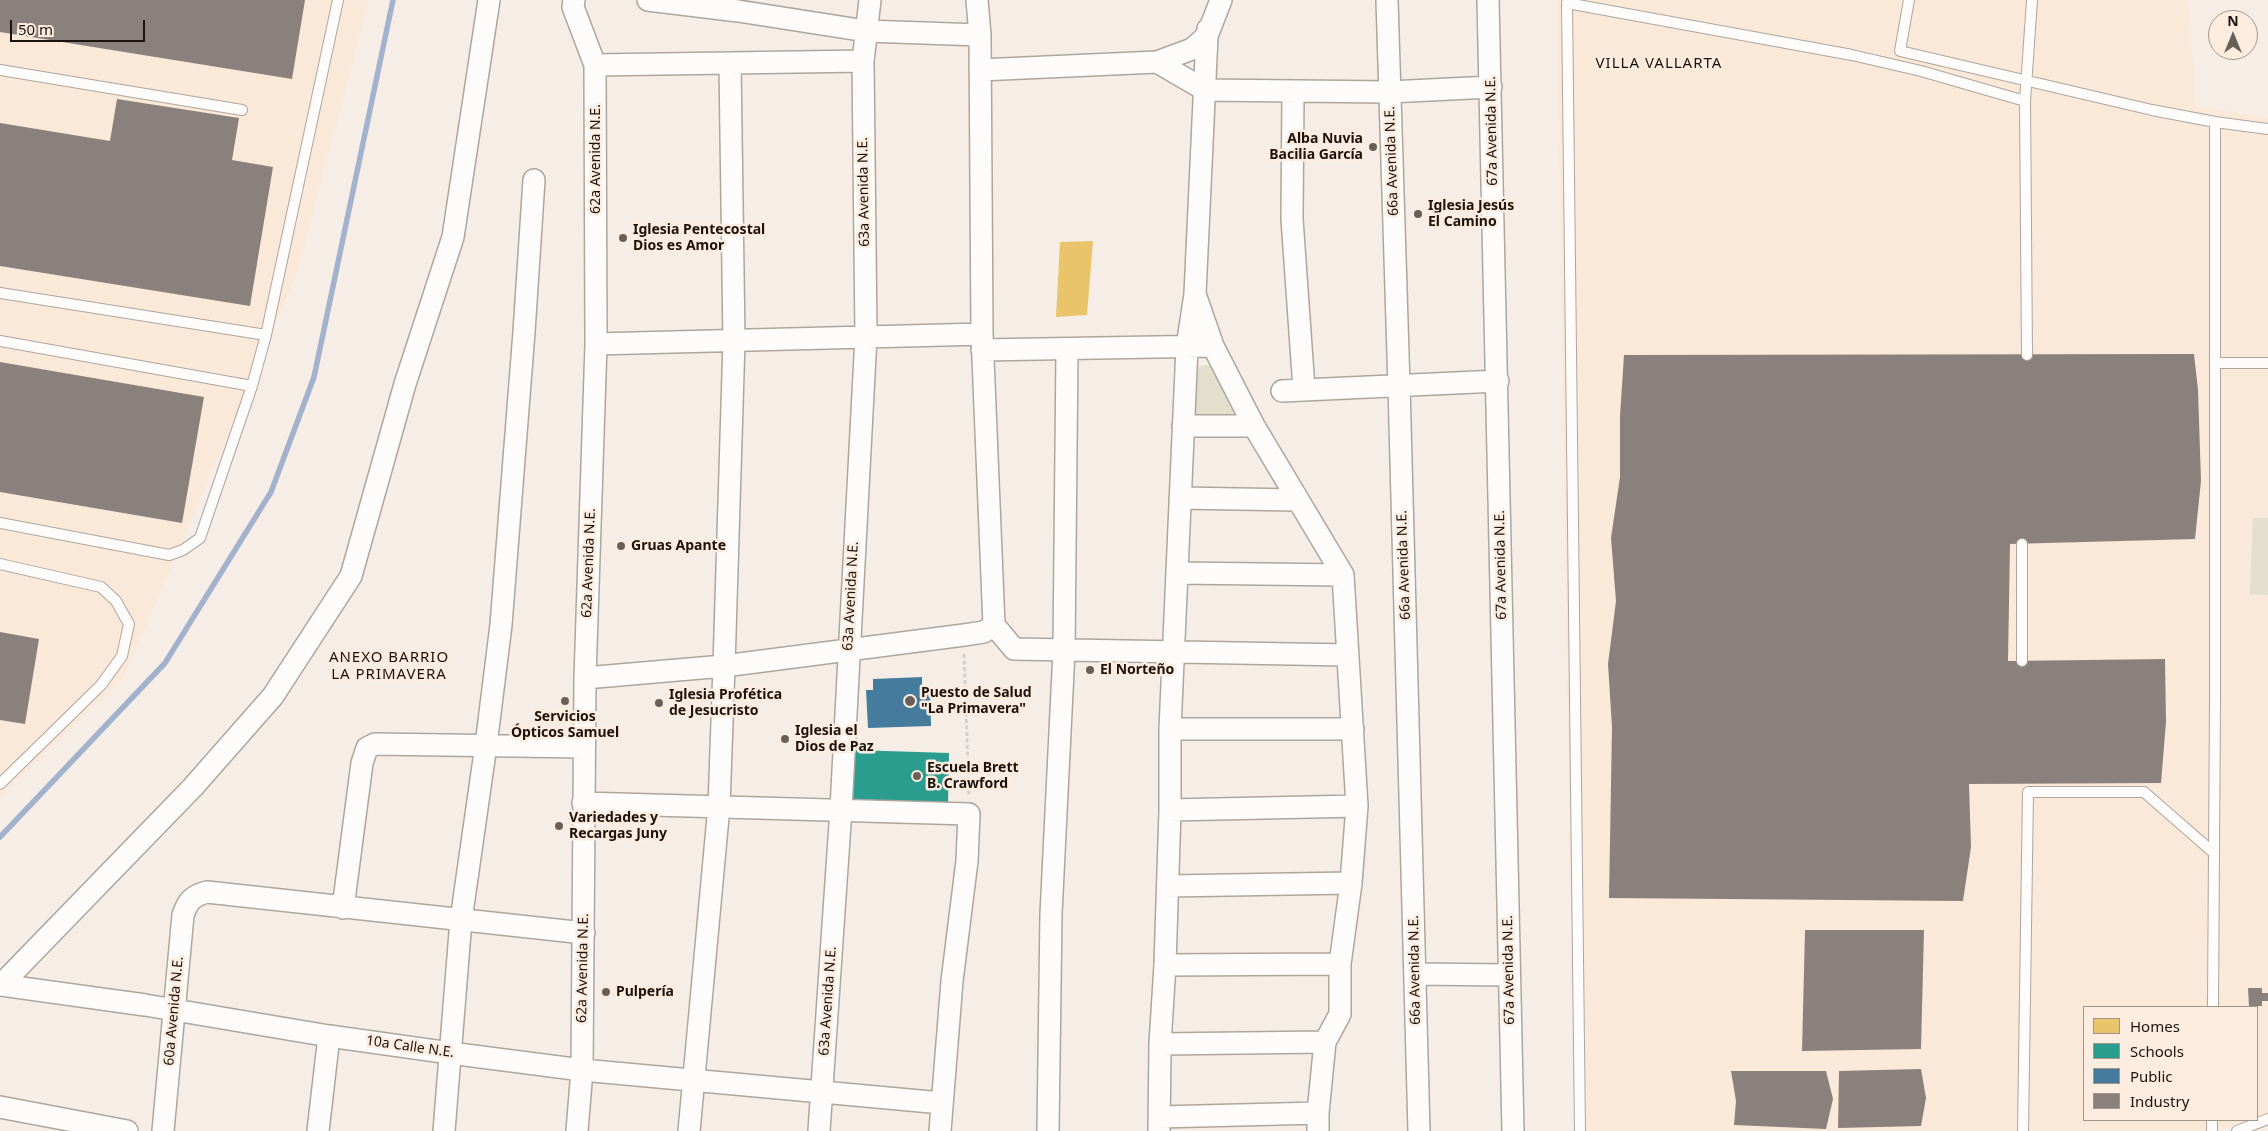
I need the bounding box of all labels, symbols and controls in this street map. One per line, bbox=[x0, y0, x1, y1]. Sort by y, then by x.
scale bar bbox=[12, 10, 148, 42]
north arrow bbox=[2208, 10, 2258, 60]
text: N bbox=[2227, 11, 2239, 30]
text: 50 m bbox=[18, 19, 53, 39]
district label: VILLA VALLARTA bbox=[1594, 55, 1724, 73]
street label: 67a Avenida N.E. bbox=[1483, 76, 1501, 186]
street label: 62a Avenida N.E. bbox=[588, 104, 604, 214]
street label: 66a Avenida N.E. bbox=[1382, 106, 1402, 216]
place label: Alba Nuvia Bacilia García bbox=[1269, 131, 1363, 164]
street label: 63a Avenida N.E. bbox=[855, 137, 873, 247]
marker: Alba Nuvia Bacilia García bbox=[1367, 141, 1379, 153]
place label: Iglesia Jesús El Camino bbox=[1428, 198, 1514, 230]
marker: Iglesia Jesús El Camino bbox=[1412, 208, 1424, 220]
place label: Iglesia Pentecostal Dios es Amor bbox=[633, 222, 765, 254]
marker: Iglesia Pentecostal Dios es Amor bbox=[617, 232, 629, 244]
street label: 62a Avenida N.E. bbox=[579, 508, 599, 618]
street label: 66a Avenida N.E. bbox=[1394, 510, 1414, 620]
street label: 67a Avenida N.E. bbox=[1492, 510, 1510, 620]
place label: Gruas Apante bbox=[631, 538, 726, 554]
marker: Gruas Apante bbox=[615, 540, 627, 552]
street label: 63a Avenida N.E. bbox=[840, 541, 862, 651]
district label: ANEXO BARRIO LA PRIMAVERA bbox=[327, 649, 451, 684]
place label: El Norteño bbox=[1100, 662, 1174, 678]
marker: El Norteño bbox=[1084, 664, 1096, 676]
place label: Puesto de Salud "La Primavera" bbox=[921, 685, 1032, 718]
place label: Iglesia Profética de Jesucristo bbox=[669, 687, 782, 720]
marker: Puesto de Salud "La Primavera" bbox=[903, 694, 917, 708]
marker: Servicios Ópticos Samuel bbox=[559, 695, 571, 707]
marker: Iglesia Profética de Jesucristo bbox=[653, 697, 665, 709]
place label: Servicios Ópticos Samuel bbox=[511, 709, 619, 742]
place label: Iglesia el Dios de Paz bbox=[795, 723, 874, 756]
marker: Iglesia el Dios de Paz bbox=[779, 733, 791, 745]
place label: Escuela Brett B. Crawford bbox=[927, 760, 1019, 792]
marker: Escuela Brett B. Crawford bbox=[911, 770, 923, 782]
place label: Variedades y Recargas Juny bbox=[569, 810, 667, 842]
marker: Variedades y Recargas Juny bbox=[553, 820, 565, 832]
street label: 62a Avenida N.E. bbox=[574, 913, 592, 1023]
street label: 66a Avenida N.E. bbox=[1406, 915, 1424, 1025]
street label: 67a Avenida N.E. bbox=[1500, 915, 1518, 1025]
street label: 63a Avenida N.E. bbox=[816, 946, 840, 1056]
street label: 60a Avenida N.E. bbox=[161, 956, 187, 1066]
place label: Pulpería bbox=[616, 984, 674, 1000]
marker: Pulpería bbox=[600, 986, 612, 998]
legend bbox=[2083, 1006, 2258, 1121]
text: Homes bbox=[2130, 1016, 2180, 1036]
street label: 10a Calle N.E. bbox=[365, 1032, 455, 1062]
text: Schools bbox=[2130, 1041, 2184, 1061]
text: Public bbox=[2130, 1066, 2173, 1086]
text: Industry bbox=[2130, 1091, 2189, 1111]

